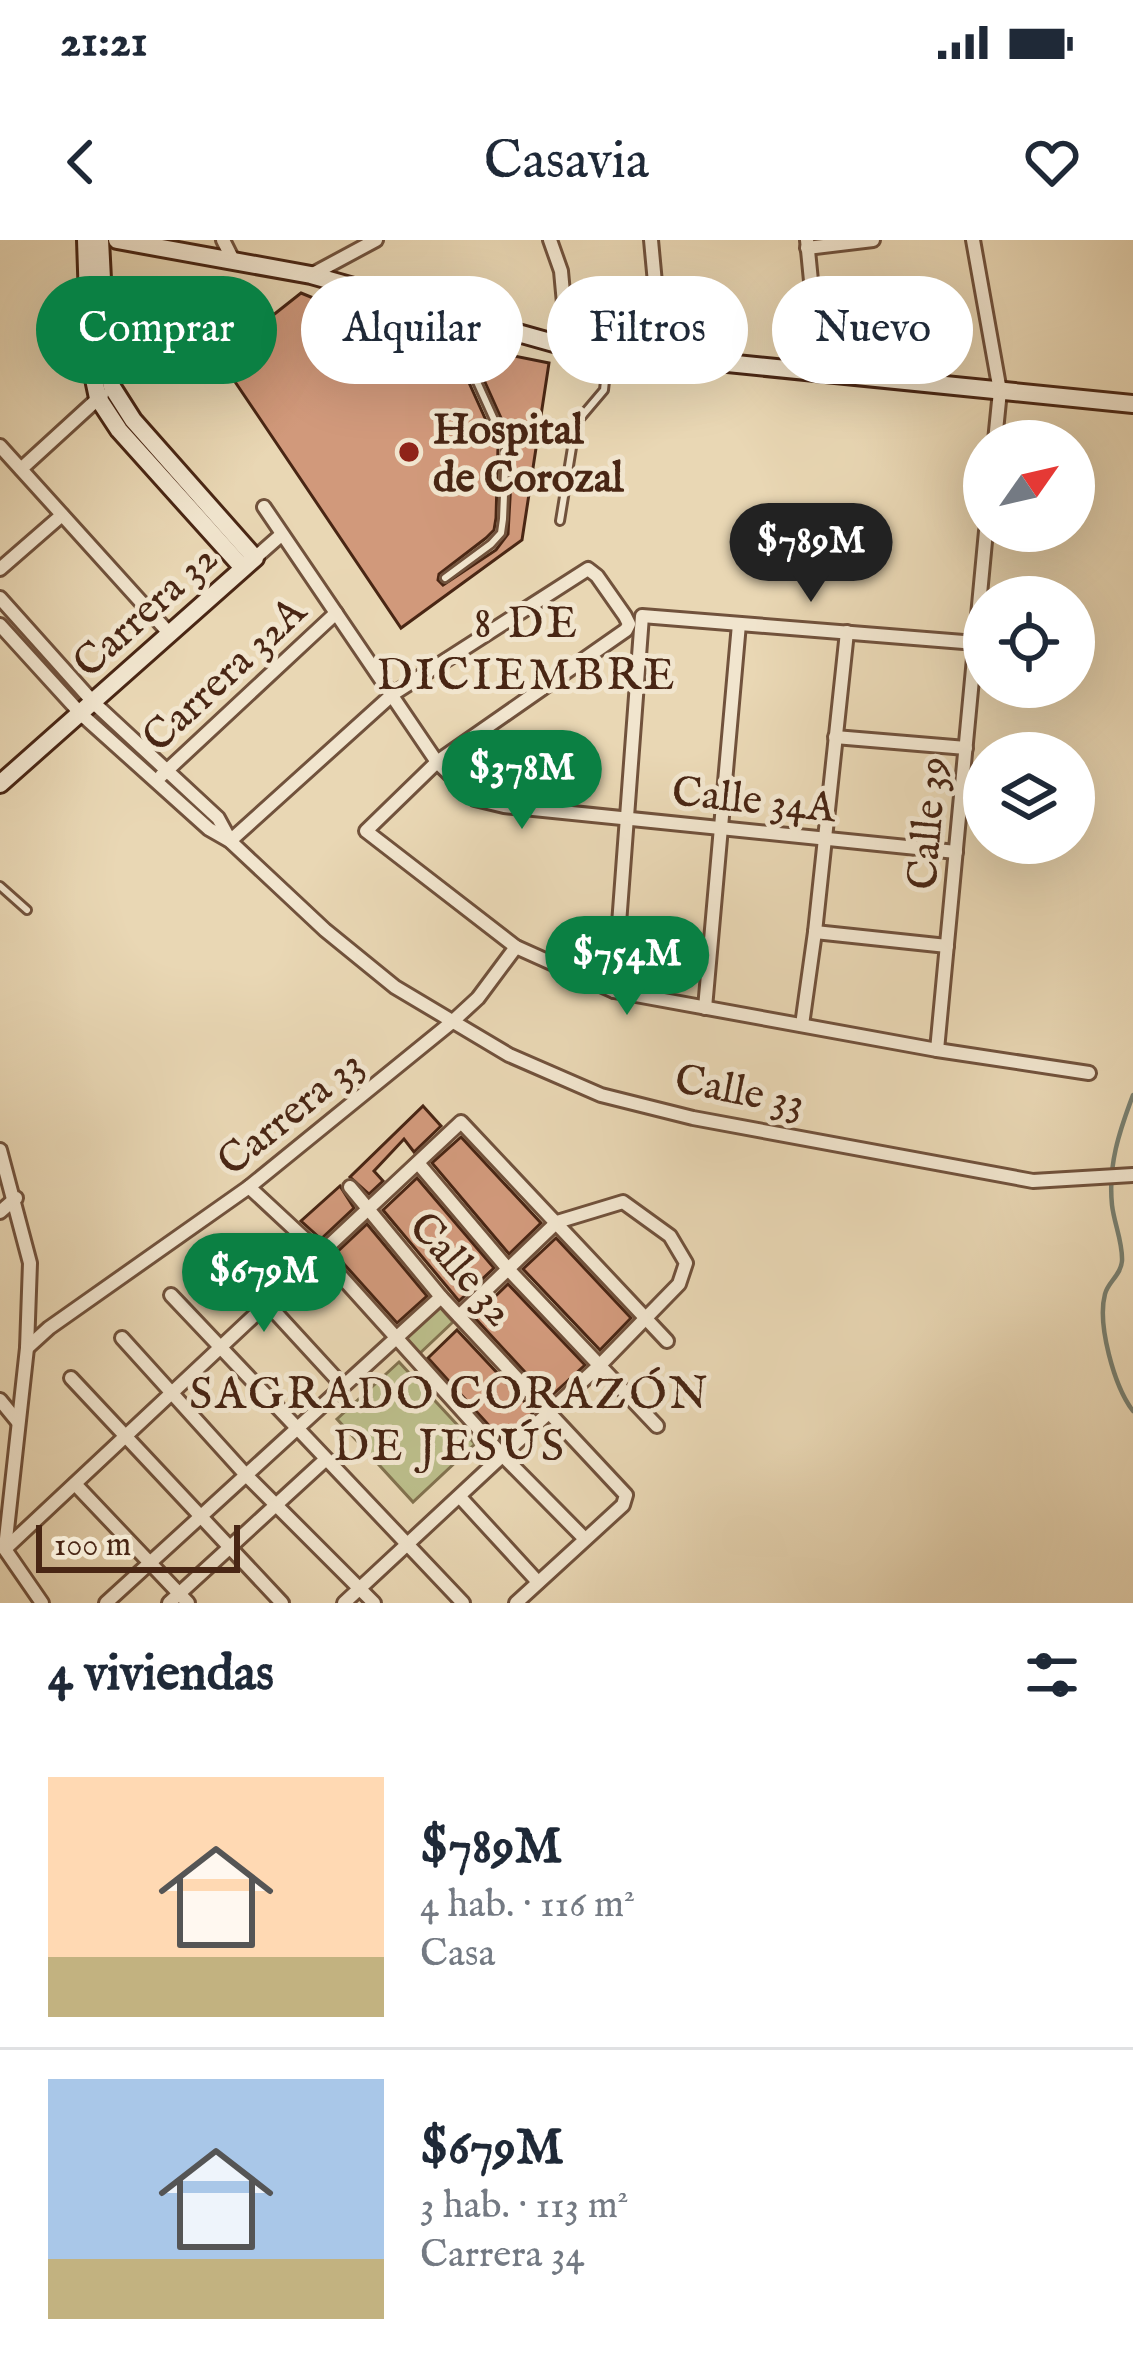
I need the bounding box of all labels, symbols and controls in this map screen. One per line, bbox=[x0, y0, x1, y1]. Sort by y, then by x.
text: 21:21 bbox=[60, 14, 148, 71]
text: Casavia bbox=[484, 128, 649, 197]
icon: back bbox=[48, 129, 114, 195]
icon: heart bbox=[1019, 129, 1085, 195]
chip: Comprar bbox=[36, 276, 277, 384]
chip: Alquilar bbox=[301, 276, 523, 384]
chip: Filtros bbox=[547, 276, 748, 384]
chip: Nuevo bbox=[772, 276, 973, 384]
place label: Hospital de Corozal bbox=[433, 405, 625, 506]
north arrow bbox=[963, 420, 1095, 552]
map controls bbox=[963, 420, 1095, 864]
marker: Hospital de Corozal bbox=[396, 439, 422, 465]
pin: $789M bbox=[727, 503, 895, 605]
text: $789M bbox=[757, 517, 865, 566]
street label: Carrera 32 bbox=[63, 533, 230, 690]
button: locate bbox=[963, 576, 1095, 708]
street label: Carrera 32A bbox=[132, 585, 320, 765]
district label: 8 DE DICIEMBRE bbox=[376, 596, 678, 705]
pin: $378M bbox=[438, 730, 606, 832]
button: layers bbox=[963, 732, 1095, 864]
text: $378M bbox=[469, 744, 575, 793]
street label: Calle 39 bbox=[897, 755, 962, 892]
street label: Calle 34A bbox=[669, 767, 840, 837]
pin: $754M bbox=[543, 916, 711, 1018]
text: $754M bbox=[572, 930, 682, 979]
street label: Carrera 33 bbox=[208, 1039, 375, 1189]
street label: Calle 33 bbox=[670, 1054, 809, 1131]
street label: Calle 32 bbox=[396, 1202, 525, 1339]
pin: $679M bbox=[180, 1233, 348, 1335]
text: $679M bbox=[209, 1247, 319, 1296]
district label: SAGRADO CORAZÓN DE JESÚS bbox=[189, 1367, 711, 1476]
scale bar bbox=[36, 1519, 240, 1572]
text: 100 m bbox=[54, 1525, 131, 1567]
icon: filters bbox=[1019, 1642, 1085, 1708]
text: 4 viviendas bbox=[48, 1643, 274, 1708]
text: $789M bbox=[420, 1816, 562, 1881]
icon: home bbox=[144, 1825, 288, 1969]
text: 4 hab. · 116 m² bbox=[420, 1881, 635, 1930]
text: Casa bbox=[420, 1930, 495, 1979]
text: $679M bbox=[420, 2117, 564, 2182]
icon: home bbox=[144, 2127, 288, 2271]
text: 3 hab. · 113 m² bbox=[420, 2182, 629, 2231]
text: Carrera 34 bbox=[420, 2231, 585, 2280]

